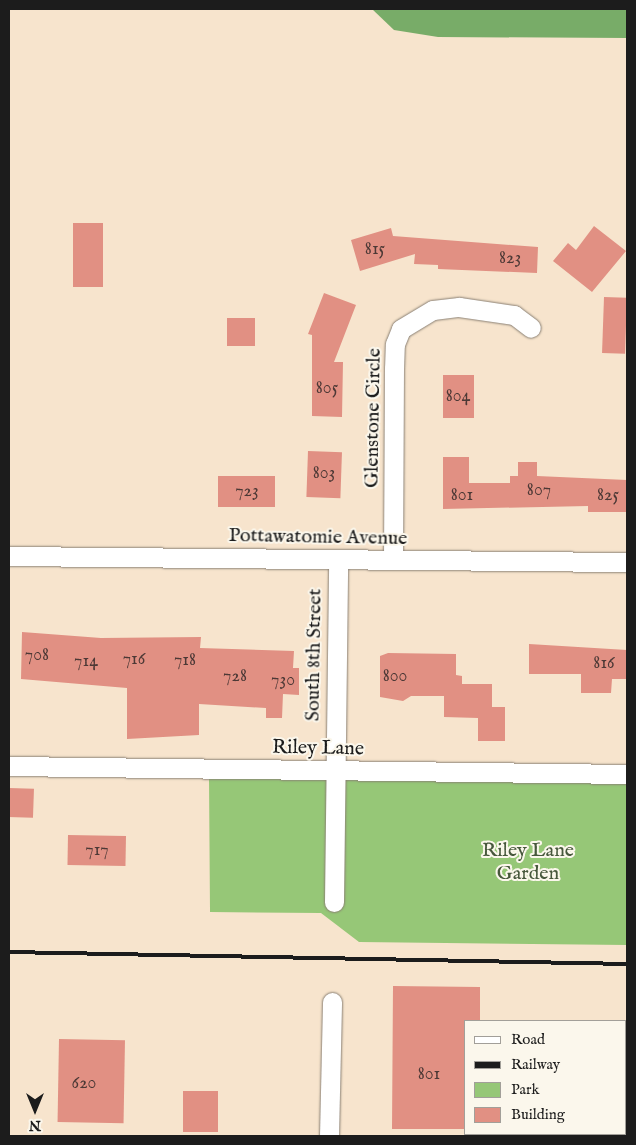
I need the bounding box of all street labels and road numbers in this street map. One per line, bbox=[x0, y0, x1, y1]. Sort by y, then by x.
street label: Glenstone Circle bbox=[360, 348, 386, 488]
street label: Pottawatomie Avenue bbox=[228, 523, 408, 551]
street label: South 8th Street bbox=[301, 588, 327, 722]
street label: Riley Lane bbox=[272, 735, 364, 761]

